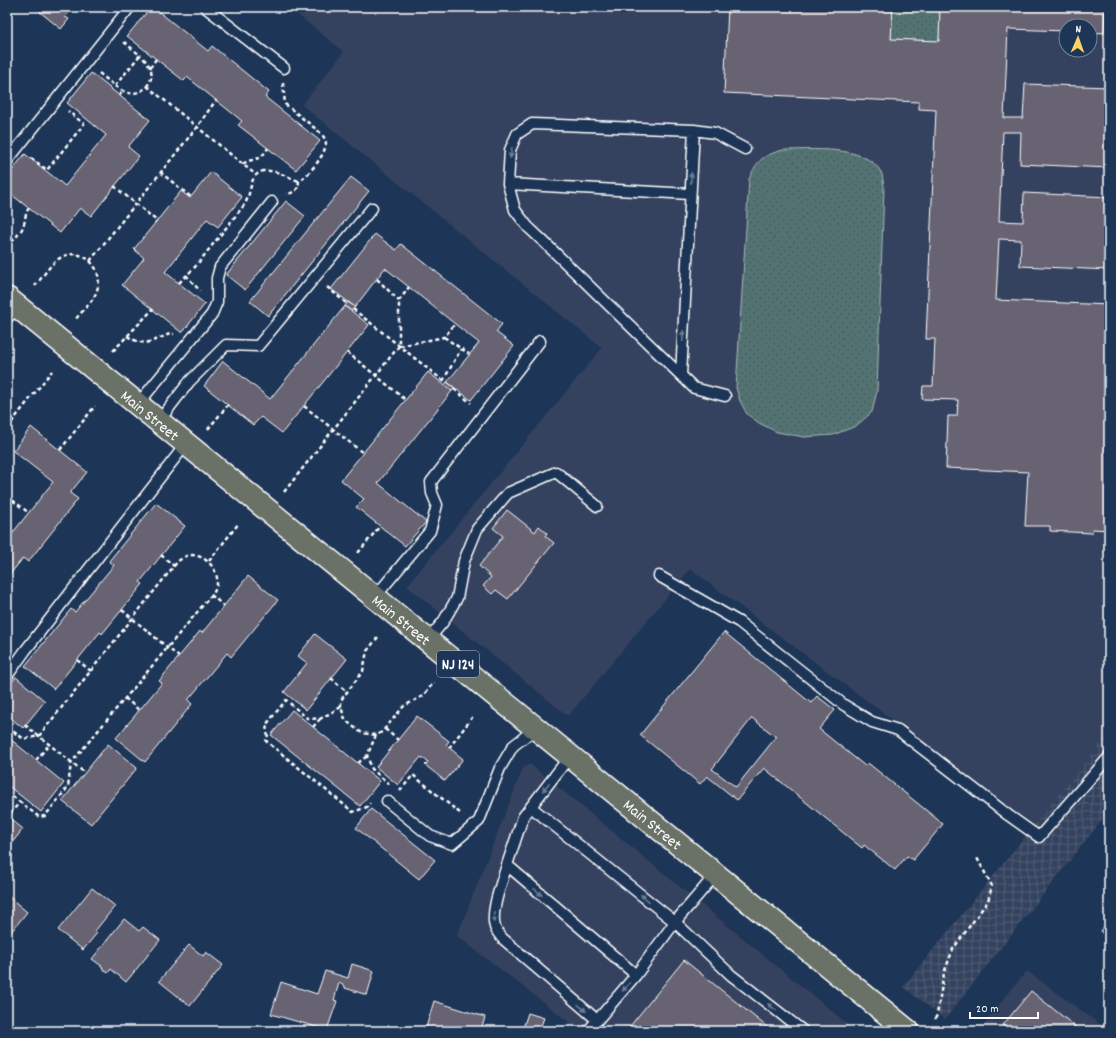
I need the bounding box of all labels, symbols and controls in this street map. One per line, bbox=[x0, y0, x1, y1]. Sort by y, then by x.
north arrow bbox=[1058, 18, 1098, 58]
text: N bbox=[1075, 22, 1082, 38]
one-way arrow bbox=[508, 147, 514, 159]
one-way arrow bbox=[688, 172, 695, 184]
one-way arrow bbox=[680, 329, 686, 342]
street label: Main Street bbox=[115, 386, 183, 448]
street label: Main Street bbox=[366, 590, 435, 652]
road number: NJ 124 bbox=[437, 651, 479, 677]
one-way arrow bbox=[542, 781, 551, 792]
street label: Main Street bbox=[617, 795, 686, 857]
one-way arrow bbox=[532, 887, 543, 896]
one-way arrow bbox=[640, 893, 650, 902]
one-way arrow bbox=[491, 910, 497, 923]
one-way arrow bbox=[621, 982, 630, 992]
scale bar bbox=[970, 994, 1038, 1020]
text: 20 m bbox=[976, 1001, 999, 1018]
one-way arrow bbox=[577, 1003, 587, 1012]
one-way arrow bbox=[767, 1003, 778, 1011]

